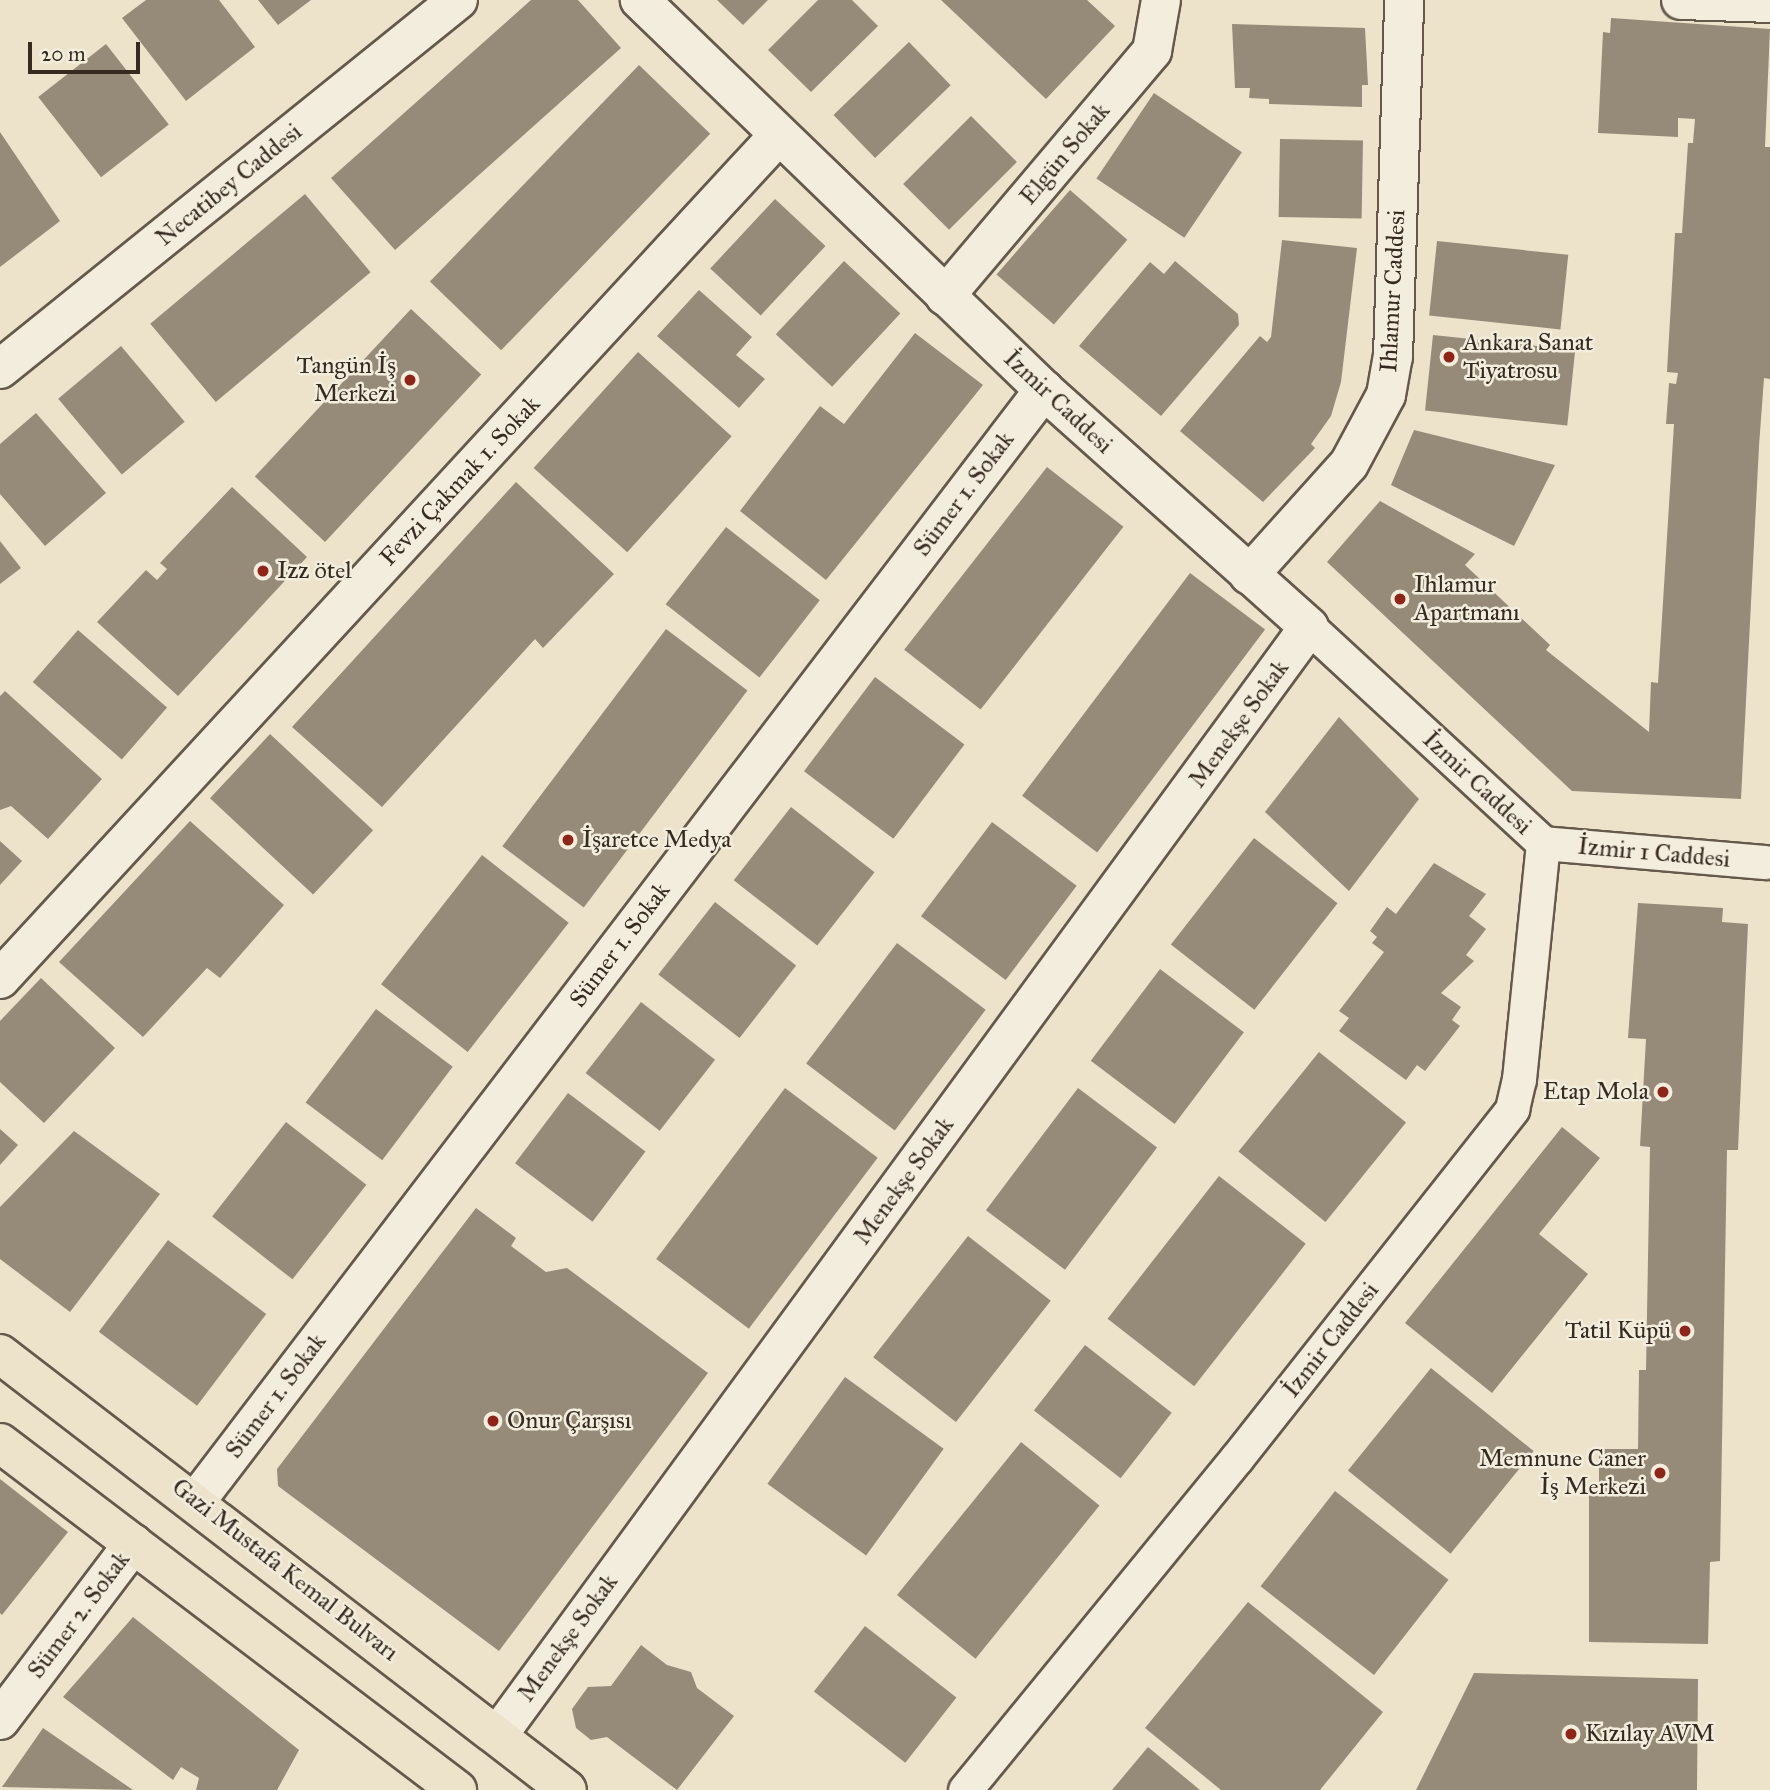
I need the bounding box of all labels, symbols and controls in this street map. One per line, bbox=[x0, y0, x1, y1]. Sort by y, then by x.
scale bar bbox=[32, 28, 144, 72]
text: 20 m bbox=[41, 41, 86, 67]
street label: Elgün Sokak bbox=[1014, 97, 1116, 211]
street label: Necatibey Caddesi bbox=[150, 117, 308, 253]
street label: Ihlamur Caddesi bbox=[1374, 209, 1412, 373]
place label: Ankara Sanat Tiyatrosu bbox=[1463, 329, 1593, 385]
street label: İzmir Caddesi bbox=[998, 344, 1118, 460]
marker: Ankara Sanat Tiyatrosu bbox=[1441, 349, 1457, 365]
place label: Tangün İş Merkezi bbox=[296, 352, 396, 408]
marker: Tangün İş Merkezi bbox=[402, 372, 418, 388]
street label: Fevzi Çakmak 1. Sokak bbox=[374, 390, 546, 572]
street label: Sümer 1. Sokak bbox=[908, 426, 1020, 562]
place label: Izz ötel bbox=[277, 557, 352, 585]
marker: Izz ötel bbox=[255, 563, 271, 579]
place label: Ihlamur Apartmanı bbox=[1414, 571, 1520, 627]
marker: Ihlamur Apartmanı bbox=[1392, 591, 1408, 607]
street label: Menekşe Sokak bbox=[1183, 655, 1295, 793]
street label: İzmir Caddesi bbox=[1417, 725, 1537, 841]
place label: İşaretce Medya bbox=[582, 826, 731, 854]
marker: İşaretce Medya bbox=[560, 832, 576, 848]
street label: İzmir 1 Caddesi bbox=[1577, 832, 1731, 874]
street label: Sümer 1. Sokak bbox=[564, 877, 676, 1013]
place label: Etap Mola bbox=[1543, 1078, 1649, 1106]
marker: Etap Mola bbox=[1655, 1084, 1671, 1100]
street label: Menekşe Sokak bbox=[848, 1112, 960, 1250]
street label: İzmir Caddesi bbox=[1277, 1277, 1385, 1403]
place label: Tatil Küpü bbox=[1565, 1317, 1671, 1345]
marker: Tatil Küpü bbox=[1677, 1323, 1693, 1339]
street label: Sümer 1. Sokak bbox=[220, 1328, 332, 1464]
place label: Onur Çarşısı bbox=[507, 1407, 631, 1435]
marker: Onur Çarşısı bbox=[485, 1413, 501, 1429]
place label: Memnune Caner İş Merkezi bbox=[1479, 1445, 1646, 1501]
marker: Memnune Caner İş Merkezi bbox=[1652, 1465, 1668, 1481]
street label: Gazi Mustafa Kemal Bulvarı bbox=[166, 1473, 404, 1667]
street label: Sümer 2. Sokak bbox=[22, 1546, 136, 1684]
street label: Menekşe Sokak bbox=[512, 1569, 624, 1707]
place label: Kızılay AVM bbox=[1585, 1720, 1715, 1748]
marker: Kızılay AVM bbox=[1563, 1726, 1579, 1742]

